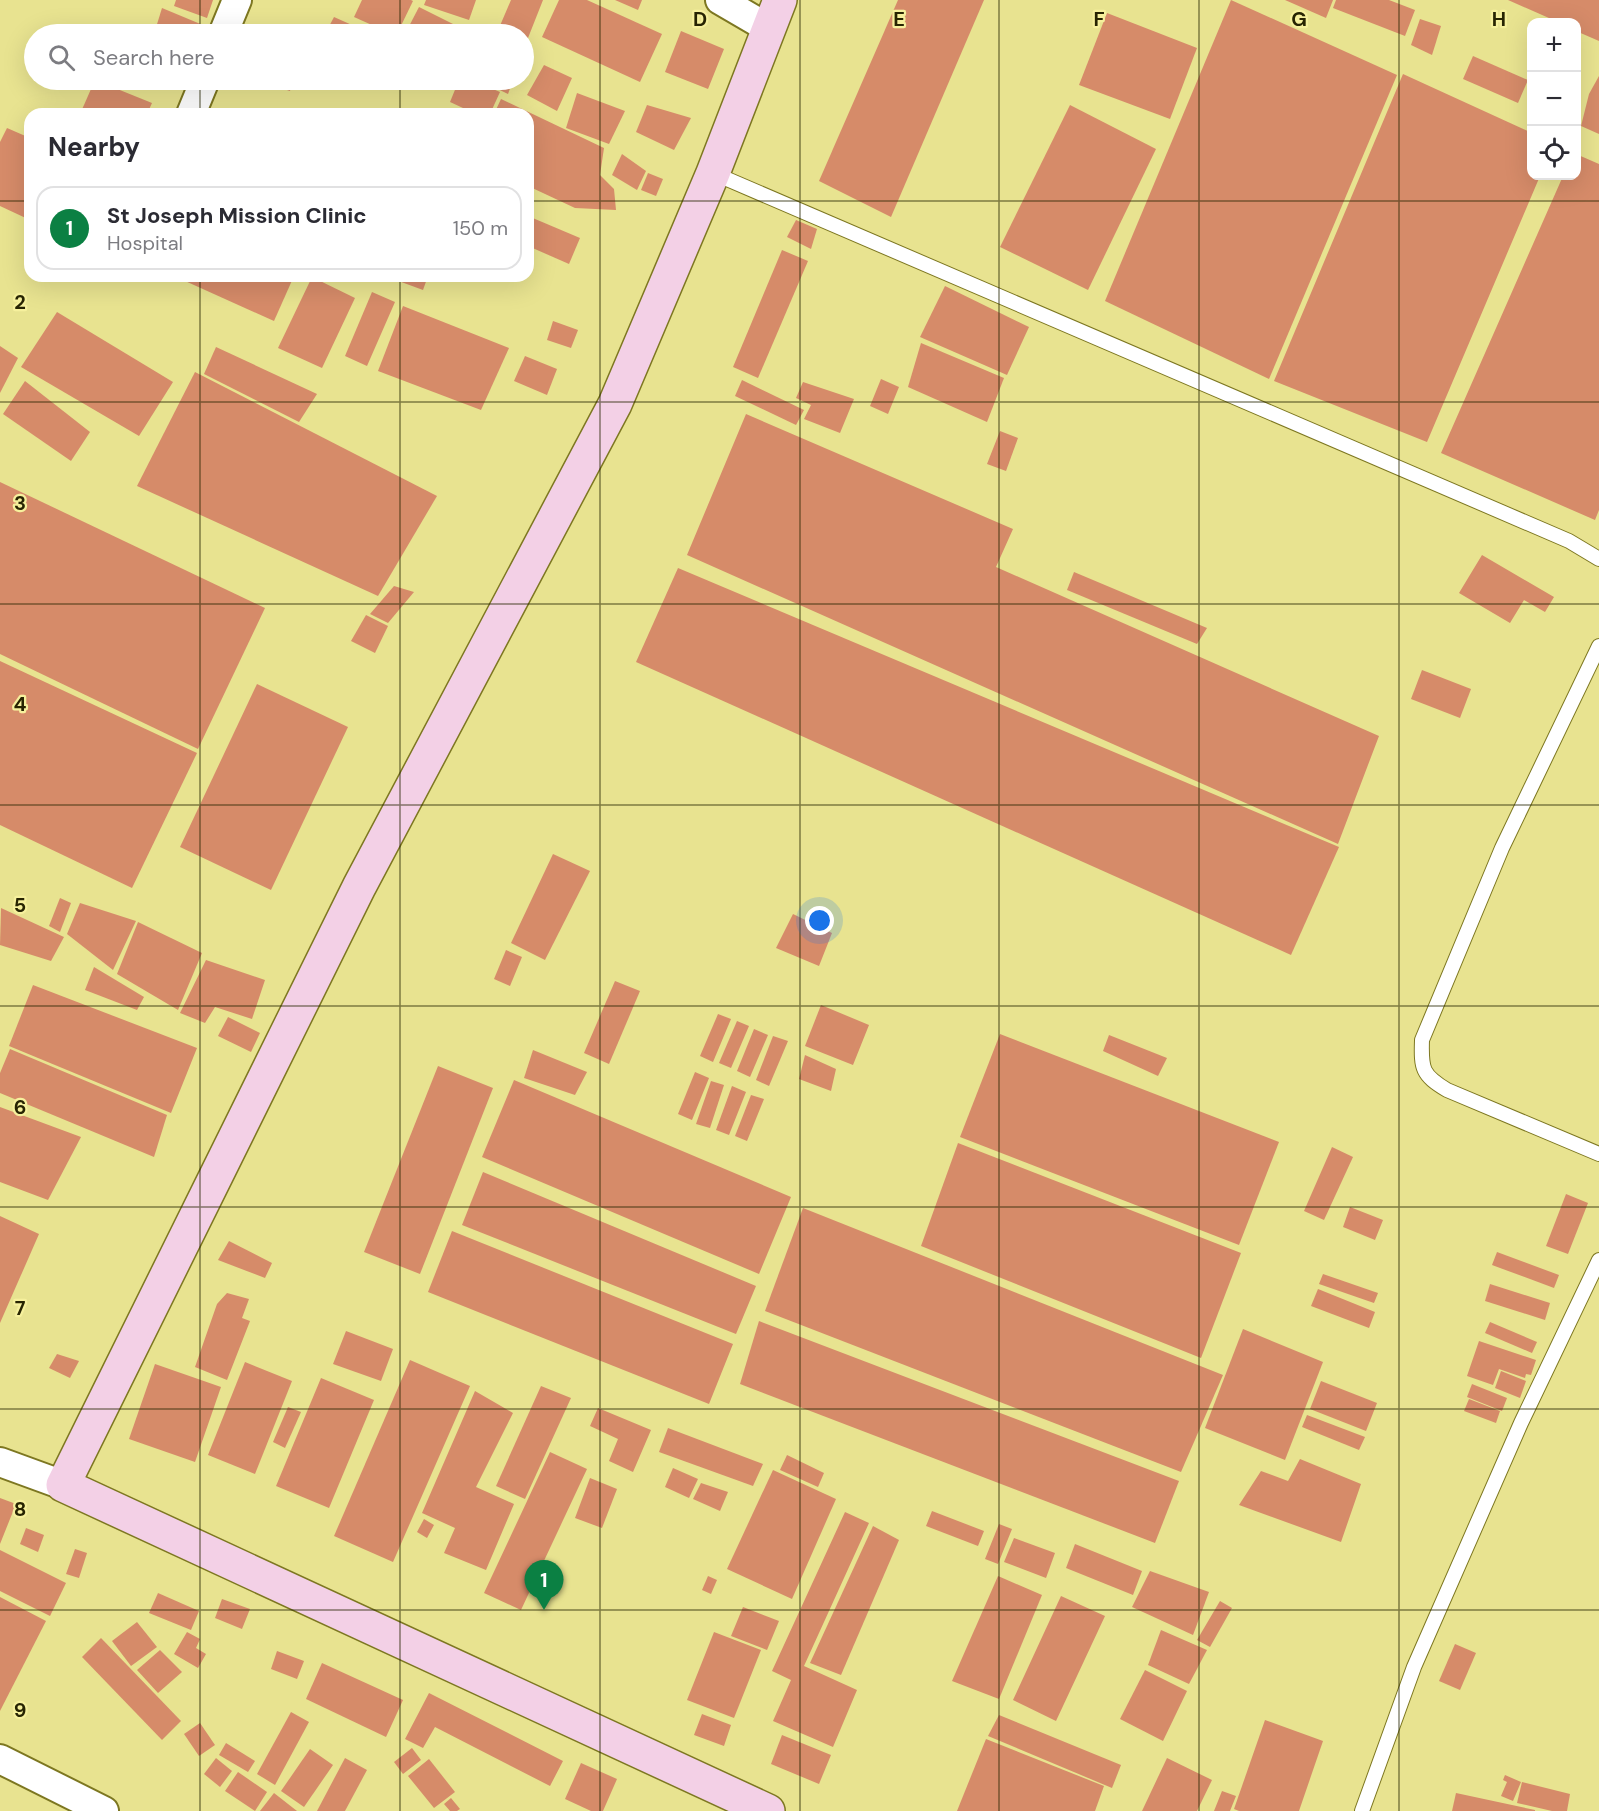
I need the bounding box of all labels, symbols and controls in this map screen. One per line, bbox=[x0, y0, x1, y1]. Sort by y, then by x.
text: D bbox=[693, 6, 707, 32]
text: E bbox=[893, 6, 905, 32]
text: F bbox=[1093, 6, 1105, 32]
text: G bbox=[1291, 6, 1307, 32]
text: H bbox=[1492, 6, 1506, 32]
map controls bbox=[1527, 18, 1581, 180]
button: + bbox=[1527, 18, 1581, 72]
search box bbox=[24, 24, 534, 90]
icon: search bbox=[45, 41, 78, 74]
text: Search here bbox=[93, 43, 214, 72]
button: − bbox=[1527, 72, 1581, 126]
button: locate bbox=[1527, 126, 1581, 180]
text: Nearby bbox=[48, 130, 140, 164]
text: St Joseph Mission Clinic bbox=[107, 201, 367, 230]
text: 1 bbox=[66, 215, 73, 241]
text: 150 m bbox=[453, 215, 508, 241]
text: Hospital bbox=[107, 230, 183, 256]
text: 2 bbox=[14, 289, 26, 315]
text: 3 bbox=[14, 490, 26, 516]
text: 4 bbox=[14, 691, 27, 717]
text: 5 bbox=[14, 892, 26, 918]
your location bbox=[805, 906, 834, 935]
text: 6 bbox=[14, 1094, 26, 1120]
text: 7 bbox=[15, 1295, 26, 1321]
text: 8 bbox=[14, 1496, 26, 1522]
pin: 1 bbox=[524, 1560, 564, 1610]
text: 9 bbox=[14, 1697, 26, 1723]

